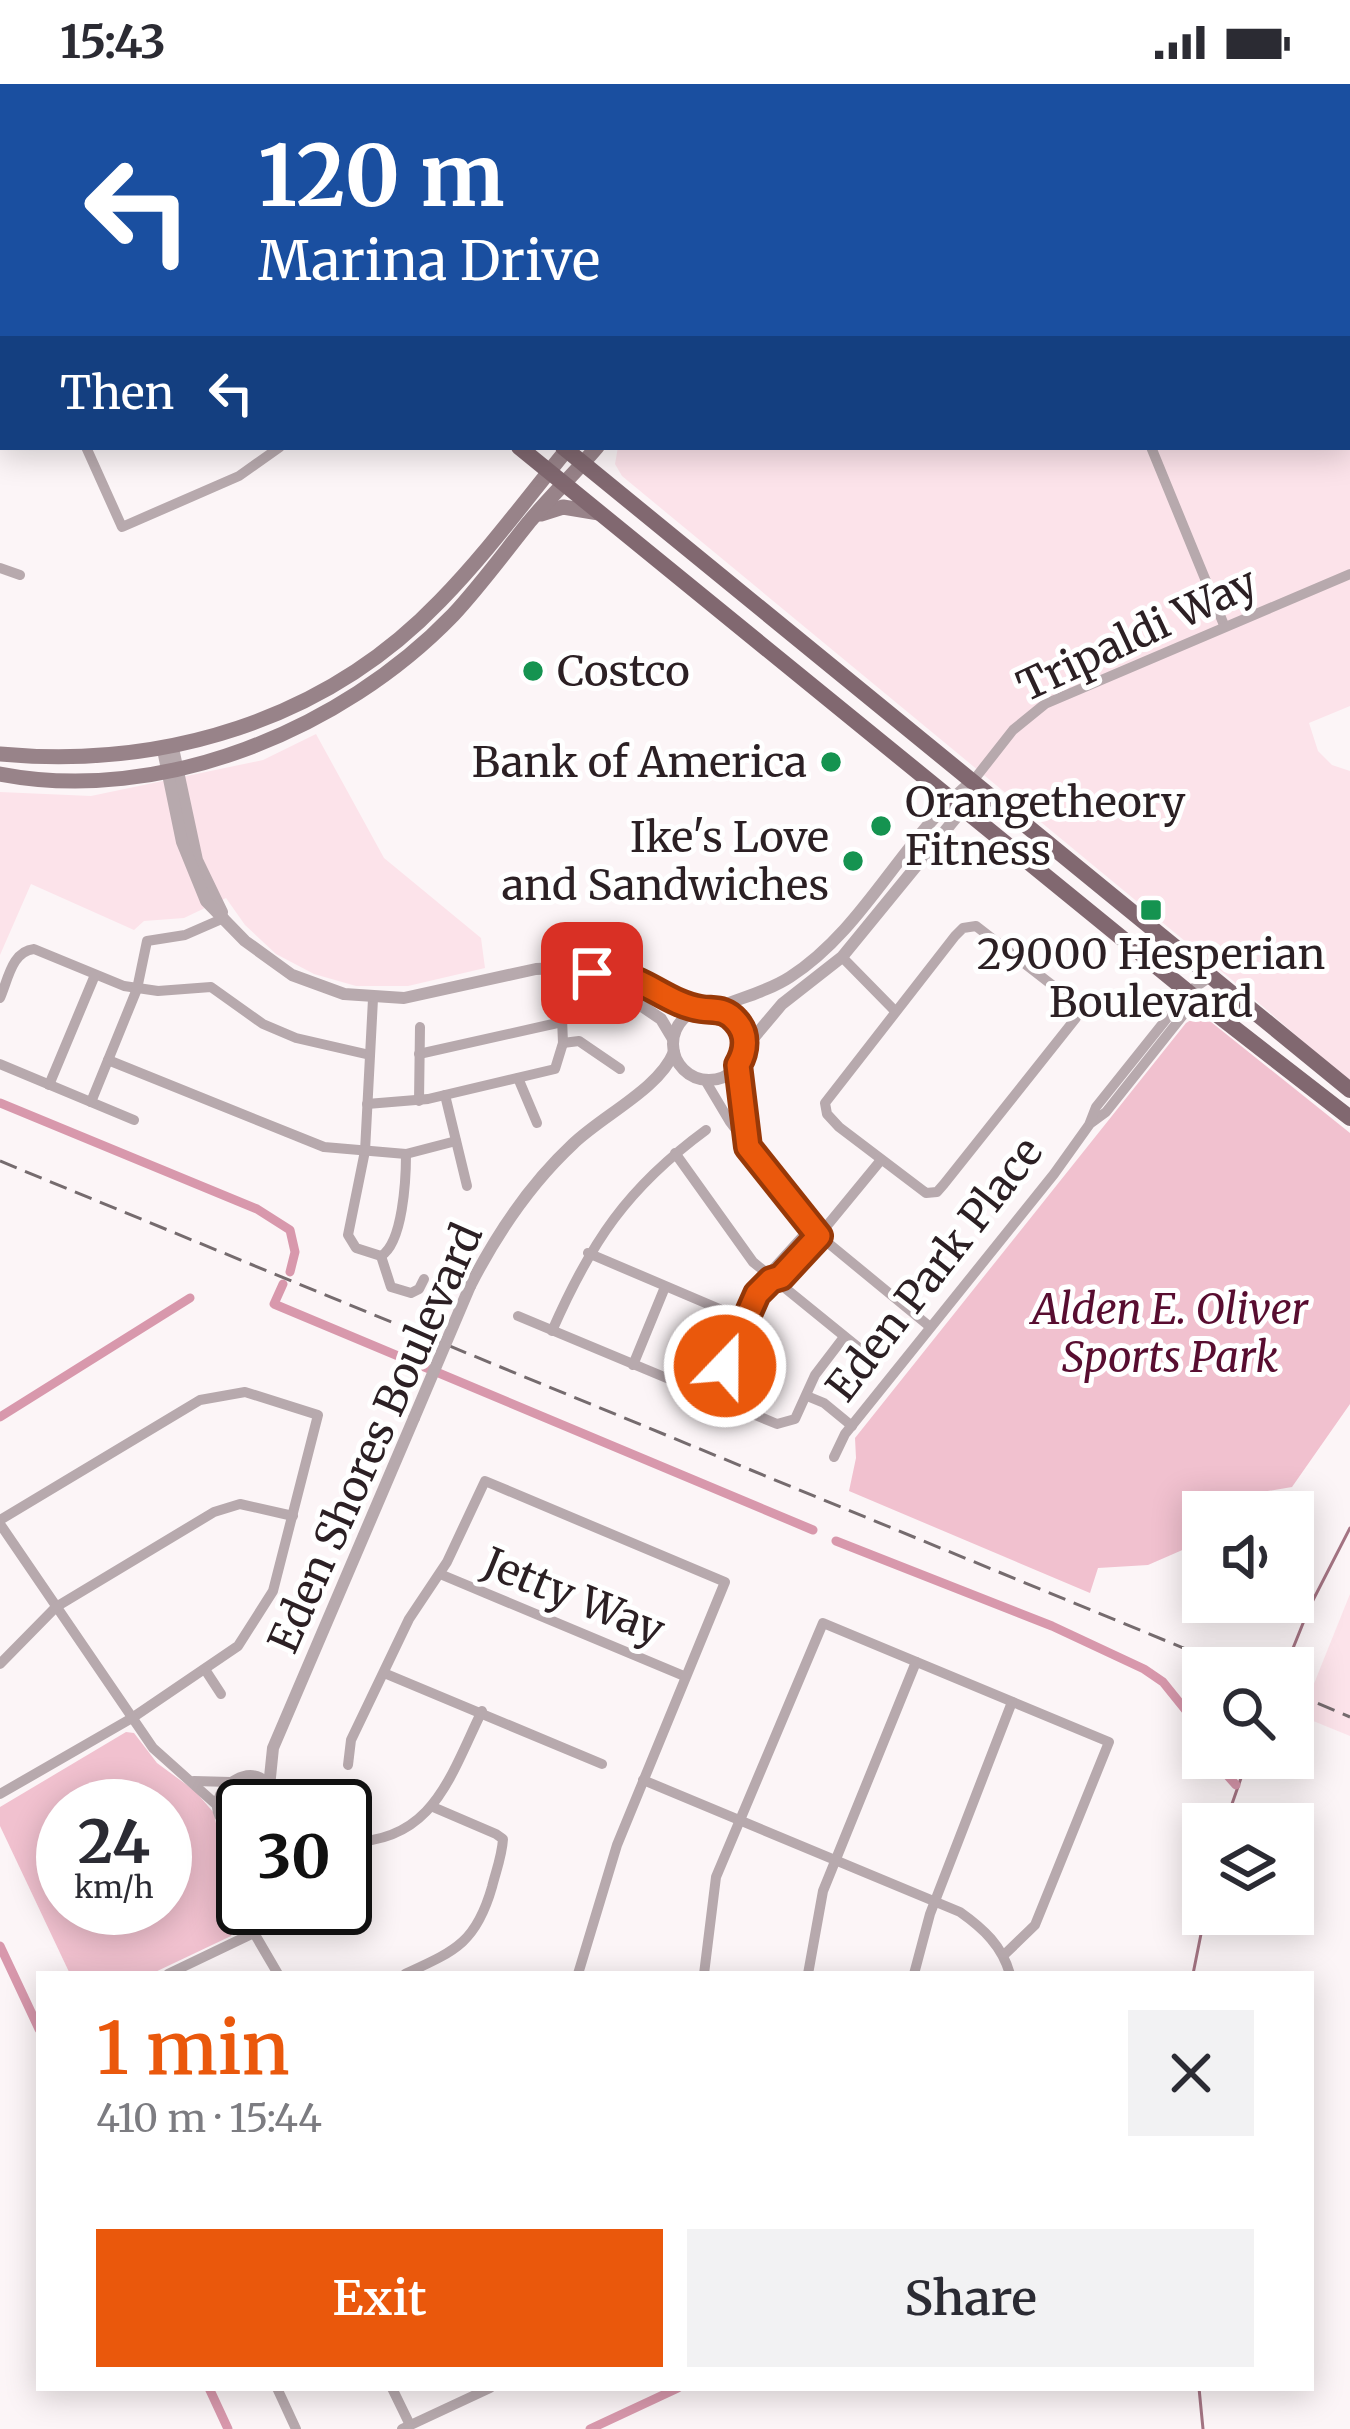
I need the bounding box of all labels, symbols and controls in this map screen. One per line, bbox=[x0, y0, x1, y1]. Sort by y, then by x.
text: 15:43 bbox=[60, 14, 166, 70]
text: 120 m bbox=[258, 123, 505, 229]
icon: left bbox=[60, 132, 216, 288]
text: Marina Drive bbox=[258, 227, 600, 295]
icon: left bbox=[198, 360, 264, 426]
text: Then bbox=[60, 365, 174, 421]
street label: Tripaldi Way bbox=[1009, 556, 1266, 712]
place label: Costco bbox=[557, 645, 690, 697]
marker: Costco bbox=[520, 658, 546, 684]
place label: Bank of America bbox=[472, 736, 807, 788]
marker: Bank of America bbox=[818, 749, 844, 775]
place label: Orangetheory Fitness bbox=[905, 776, 1186, 876]
place label: Ike's Love and Sandwiches bbox=[502, 811, 829, 911]
marker: Orangetheory Fitness bbox=[868, 813, 894, 839]
marker: Ike's Love and Sandwiches bbox=[840, 848, 866, 874]
marker: 29000 Hesperian Boulevard bbox=[1138, 897, 1164, 923]
pin bbox=[541, 922, 643, 1024]
place label: 29000 Hesperian Boulevard bbox=[977, 928, 1325, 1028]
icon: arrive bbox=[559, 940, 625, 1006]
street label: Eden Park Place bbox=[815, 1127, 1053, 1411]
street label: Eden Shores Boulevard bbox=[257, 1216, 493, 1660]
park label: Alden E. Oliver Sports Park bbox=[1029, 1283, 1309, 1383]
position arrow bbox=[662, 1303, 788, 1429]
map controls bbox=[1182, 1491, 1314, 1935]
button: sound bbox=[1182, 1491, 1314, 1623]
street label: Jetty Way bbox=[475, 1536, 673, 1656]
button: search bbox=[1182, 1647, 1314, 1779]
speed limit sign: 30 bbox=[216, 1779, 372, 1935]
button: layers bbox=[1182, 1803, 1314, 1935]
text: 24 bbox=[78, 1804, 150, 1879]
text: km/h bbox=[74, 1868, 154, 1906]
text: 1 min bbox=[96, 2003, 290, 2094]
button: close bbox=[1128, 2010, 1254, 2136]
text: 410 m · 15:44 bbox=[96, 2094, 322, 2143]
button: Exit bbox=[96, 2229, 663, 2367]
button: Share bbox=[687, 2229, 1254, 2367]

